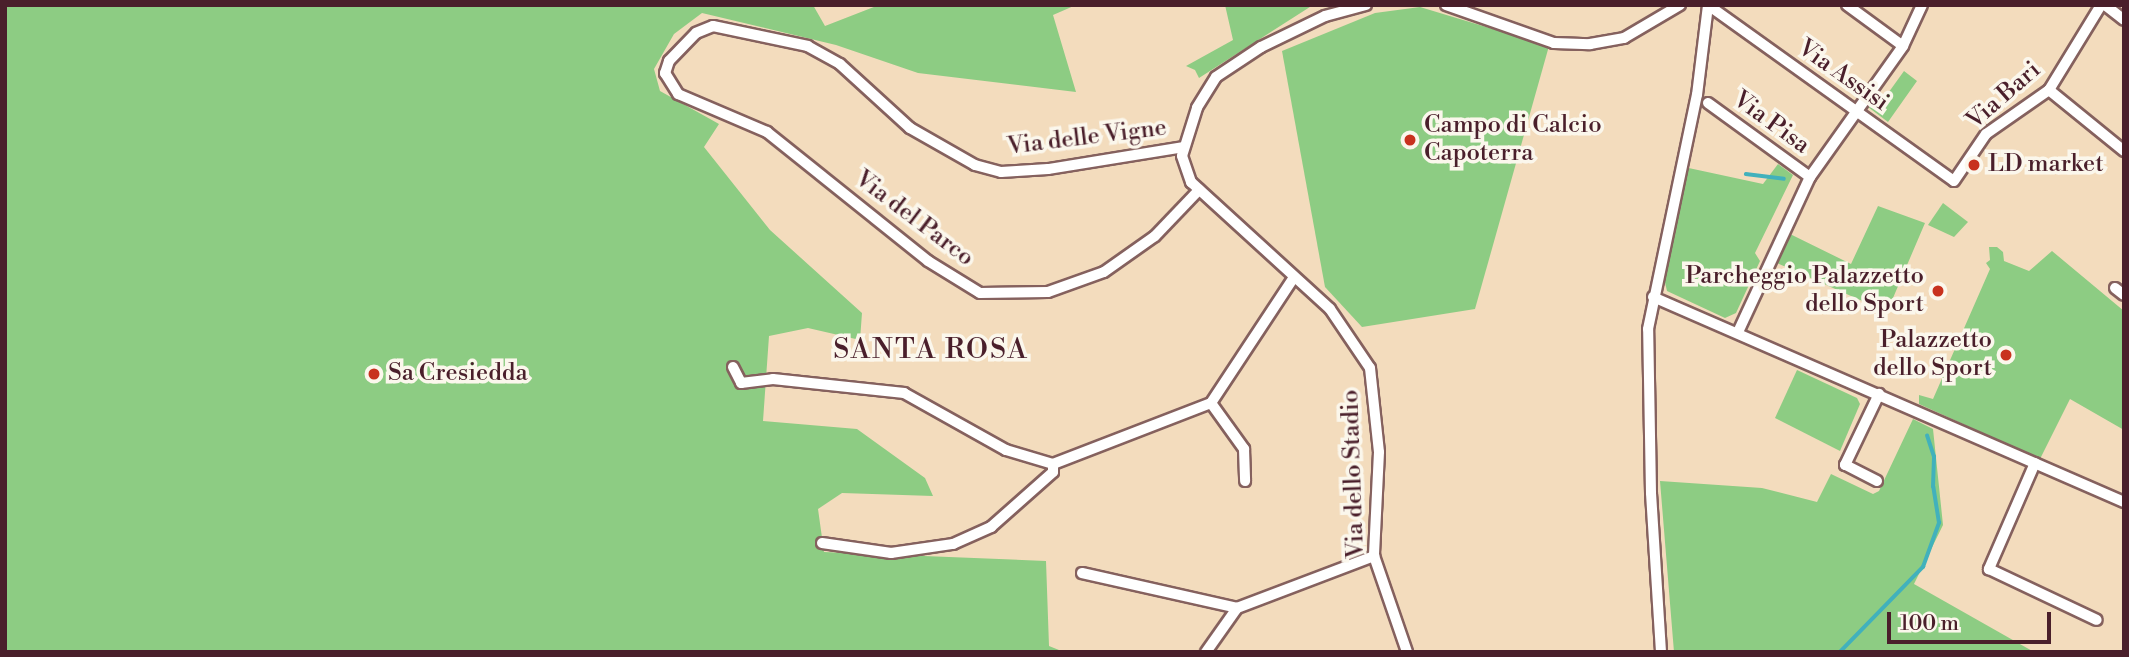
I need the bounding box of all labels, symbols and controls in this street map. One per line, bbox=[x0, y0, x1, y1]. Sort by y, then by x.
street label: Via Assisi bbox=[1792, 34, 1894, 118]
street label: Via Bari bbox=[1961, 56, 2047, 136]
street label: Via Pisa bbox=[1727, 86, 1815, 160]
place label: Campo di Calcio Capoterra bbox=[1424, 112, 1602, 168]
street label: Via delle Vigne bbox=[1006, 114, 1168, 162]
marker: Campo di Calcio Capoterra bbox=[1402, 132, 1418, 148]
place label: LD market bbox=[1988, 151, 2104, 179]
marker: LD market bbox=[1966, 157, 1982, 173]
street label: Via del Parco bbox=[849, 165, 979, 273]
place label: Parcheggio Palazzetto dello Sport bbox=[1685, 263, 1924, 319]
marker: Parcheggio Palazzetto dello Sport bbox=[1930, 283, 1946, 299]
place label: Palazzetto dello Sport bbox=[1873, 327, 1992, 383]
district label: SANTA ROSA bbox=[834, 333, 1028, 367]
marker: Palazzetto dello Sport bbox=[1998, 347, 2014, 363]
place label: Sa Cresiedda bbox=[388, 360, 528, 388]
marker: Sa Cresiedda bbox=[366, 366, 382, 382]
street label: Via dello Stadio bbox=[1337, 389, 1371, 559]
scale bar bbox=[1891, 598, 2056, 642]
text: 100 m bbox=[1900, 611, 1959, 637]

